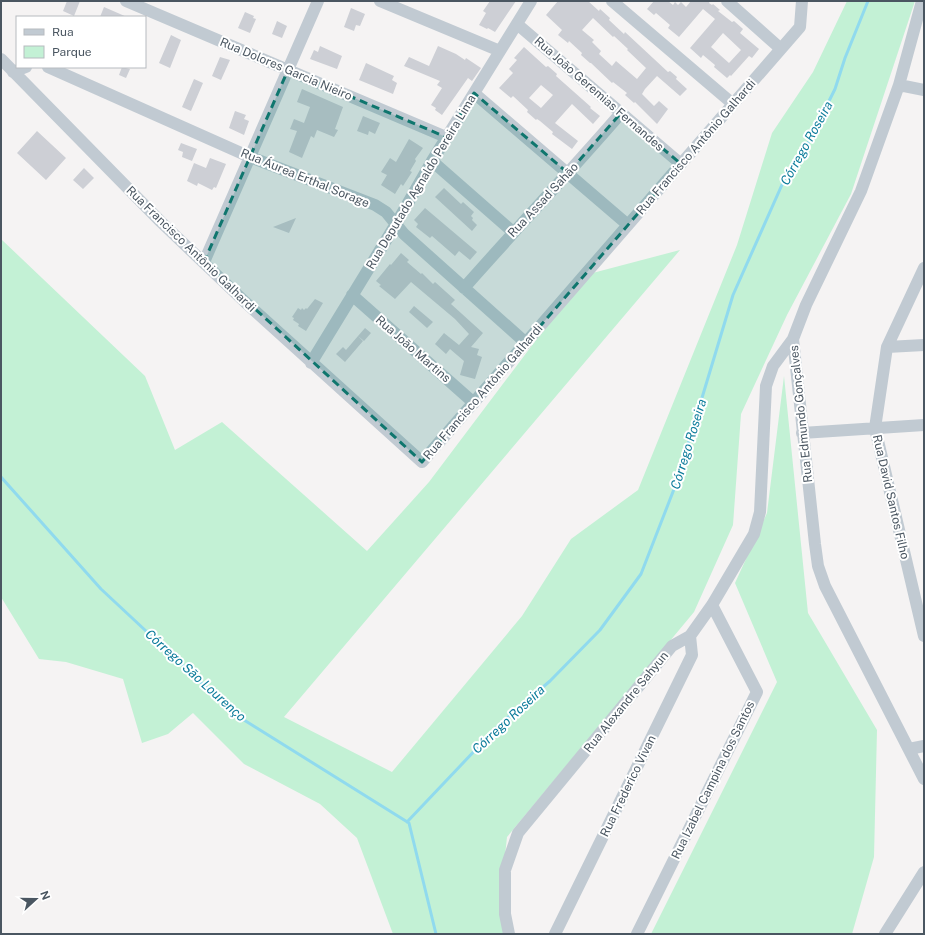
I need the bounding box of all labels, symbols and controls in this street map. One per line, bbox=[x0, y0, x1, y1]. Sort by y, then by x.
legend bbox=[16, 16, 146, 68]
text: Rua bbox=[52, 25, 74, 39]
street label: Rua João Geremias Fernandes bbox=[531, 34, 667, 154]
street label: Rua Dolores Garcia Nieiro bbox=[218, 35, 354, 103]
text: Parque bbox=[52, 45, 92, 59]
street label: Rua Francisco Antônio Galhardi bbox=[633, 76, 759, 217]
street label: Rua Deputado Agnaldo Pereira Lima bbox=[363, 92, 479, 272]
water label: Córrego Roseira bbox=[777, 99, 836, 188]
street label: Rua Áurea Erthal Sorage bbox=[239, 146, 372, 210]
street label: Rua Assad Sahão bbox=[505, 160, 581, 240]
street label: Rua Francisco Antônio Galhardi bbox=[123, 183, 259, 315]
street label: Rua João Martins bbox=[373, 313, 453, 385]
street label: Rua Francisco Antônio Galhardi bbox=[420, 321, 546, 462]
street label: Rua Edmundo Gonçalves bbox=[787, 345, 815, 483]
water label: Córrego Roseira bbox=[668, 397, 709, 491]
street label: Rua David Santos Filho bbox=[870, 433, 912, 561]
water label: Córrego São Lourenço bbox=[142, 626, 249, 724]
street label: Rua Alexandre Sahyun bbox=[581, 649, 671, 755]
water label: Córrego Roseira bbox=[469, 682, 548, 757]
street label: Rua Izabel Campina dos Santos bbox=[669, 699, 757, 861]
street label: Rua Frederico Vivan bbox=[597, 733, 659, 839]
north arrow bbox=[16, 879, 56, 919]
text: N bbox=[38, 889, 52, 902]

